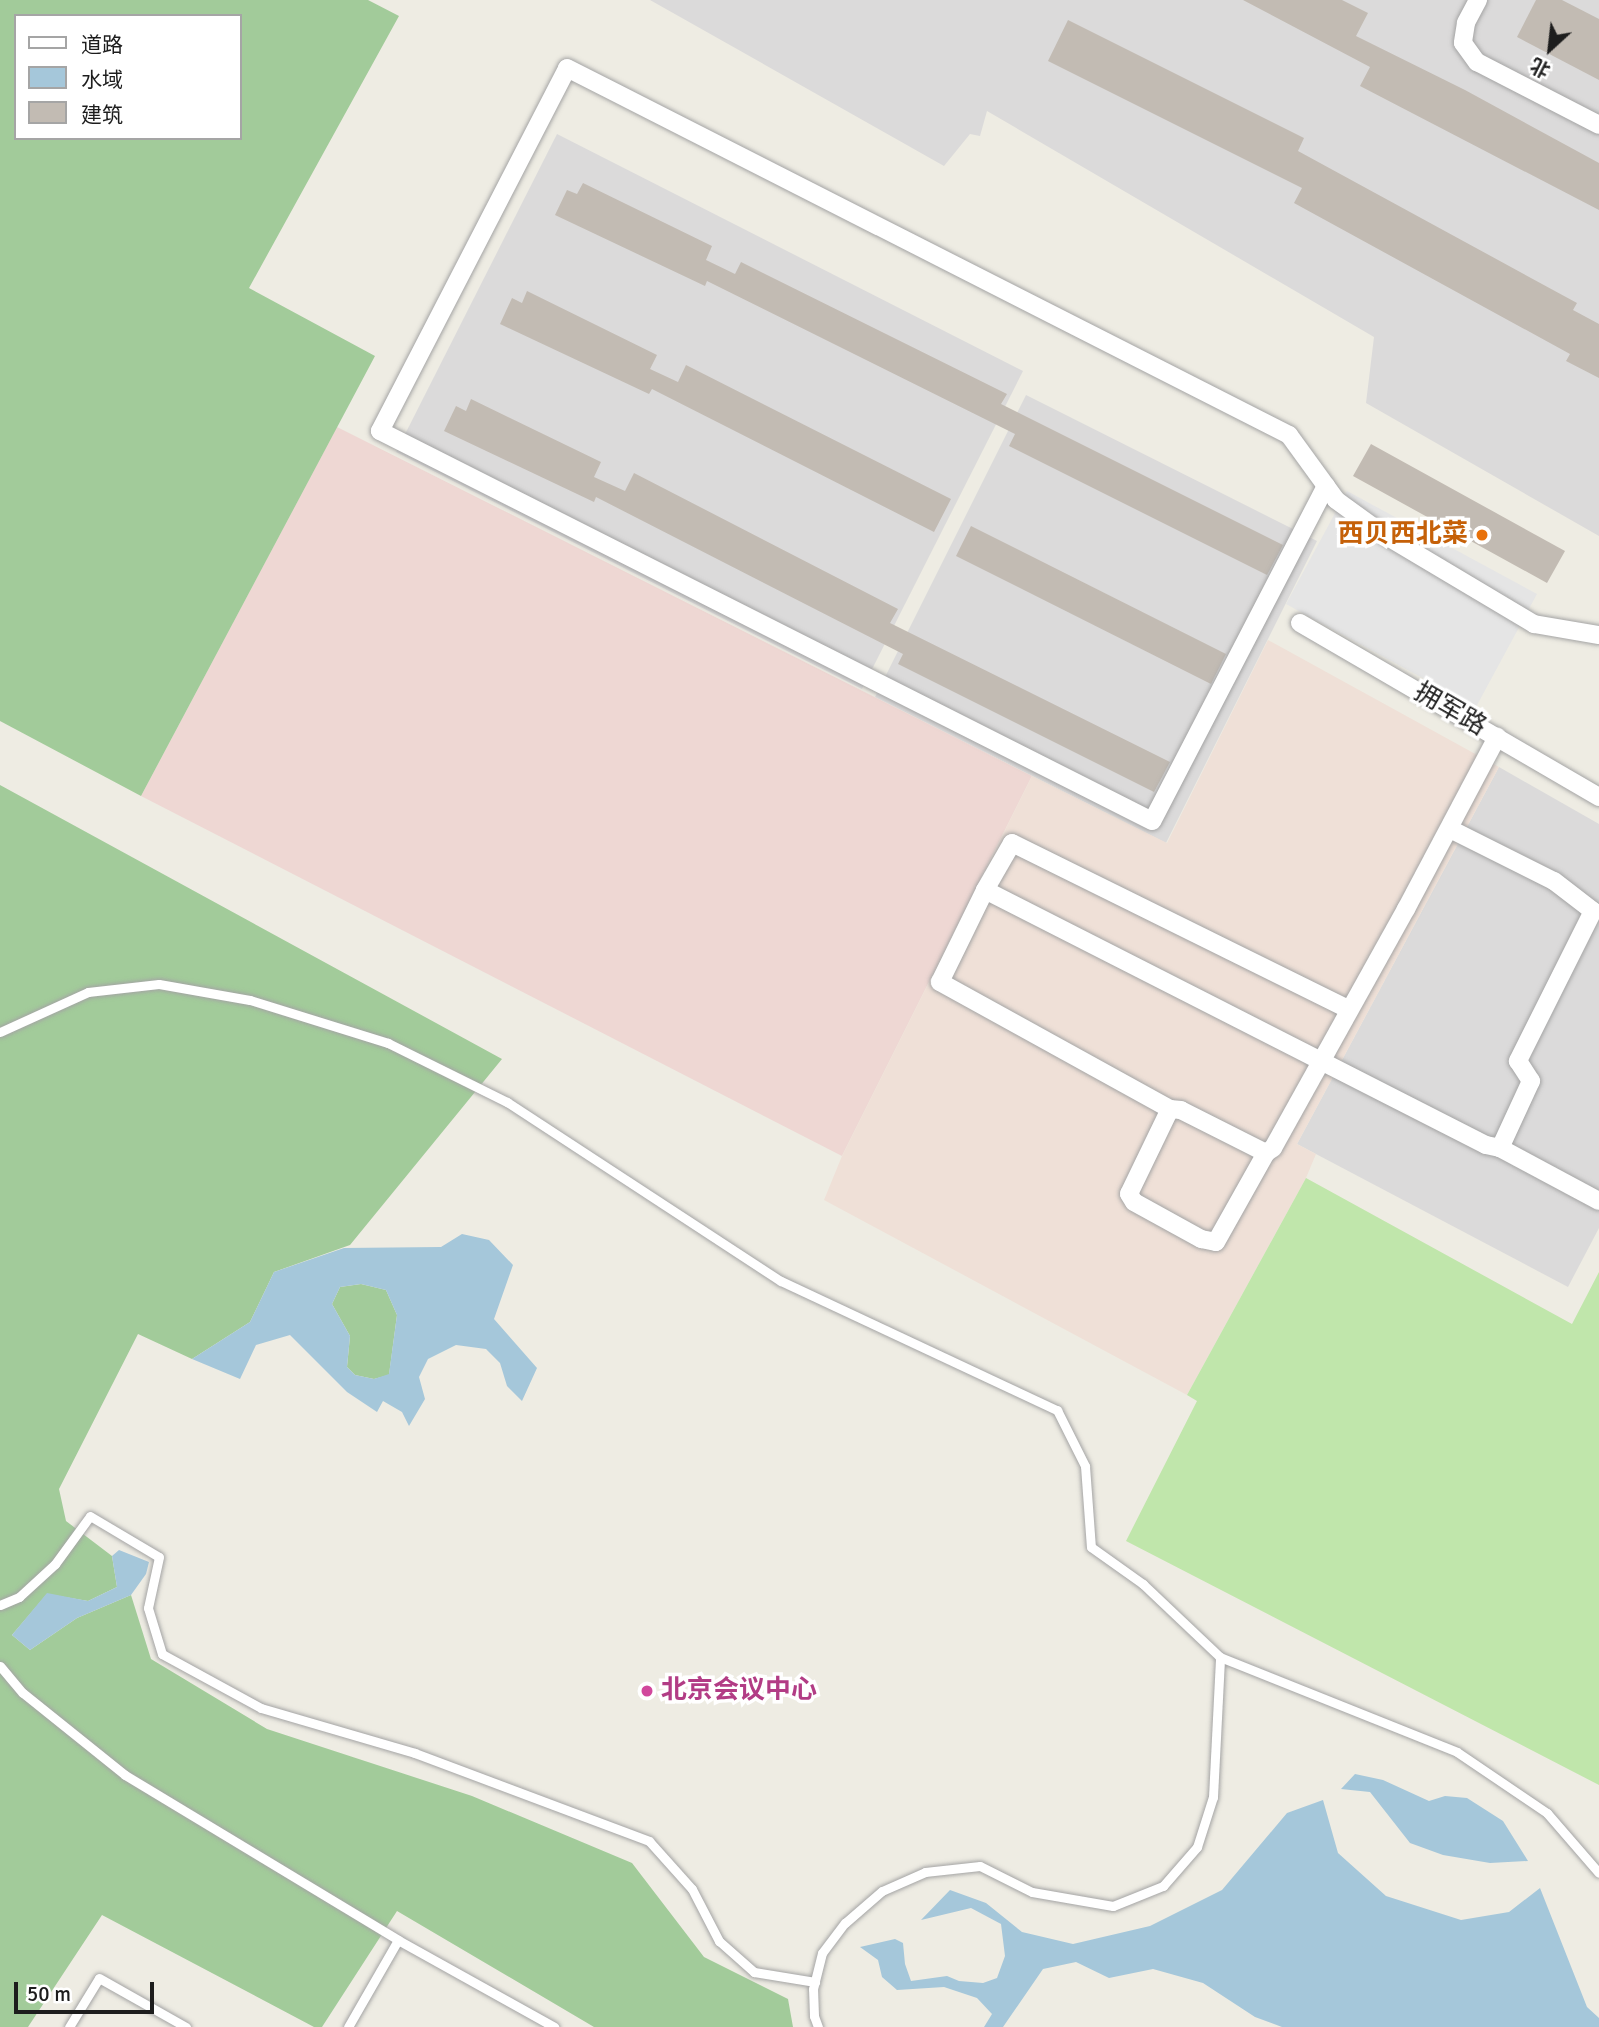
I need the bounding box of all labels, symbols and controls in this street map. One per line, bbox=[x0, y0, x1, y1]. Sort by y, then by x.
legend bbox=[14, 14, 242, 140]
north arrow bbox=[1515, 14, 1585, 84]
text: 道路 bbox=[81, 32, 123, 58]
text: 北 bbox=[1527, 53, 1554, 83]
text: 水域 bbox=[81, 67, 123, 93]
text: 建筑 bbox=[81, 102, 123, 128]
place label: 西贝西北菜 bbox=[1338, 519, 1468, 551]
marker: 西贝西北菜 bbox=[1474, 527, 1490, 543]
street label: 拥军路 bbox=[1408, 677, 1492, 743]
place label: 北京会议中心 bbox=[661, 1675, 817, 1707]
marker: 北京会议中心 bbox=[639, 1683, 655, 1699]
scale bar bbox=[18, 1968, 158, 2012]
text: 50 m bbox=[27, 1981, 71, 2007]

